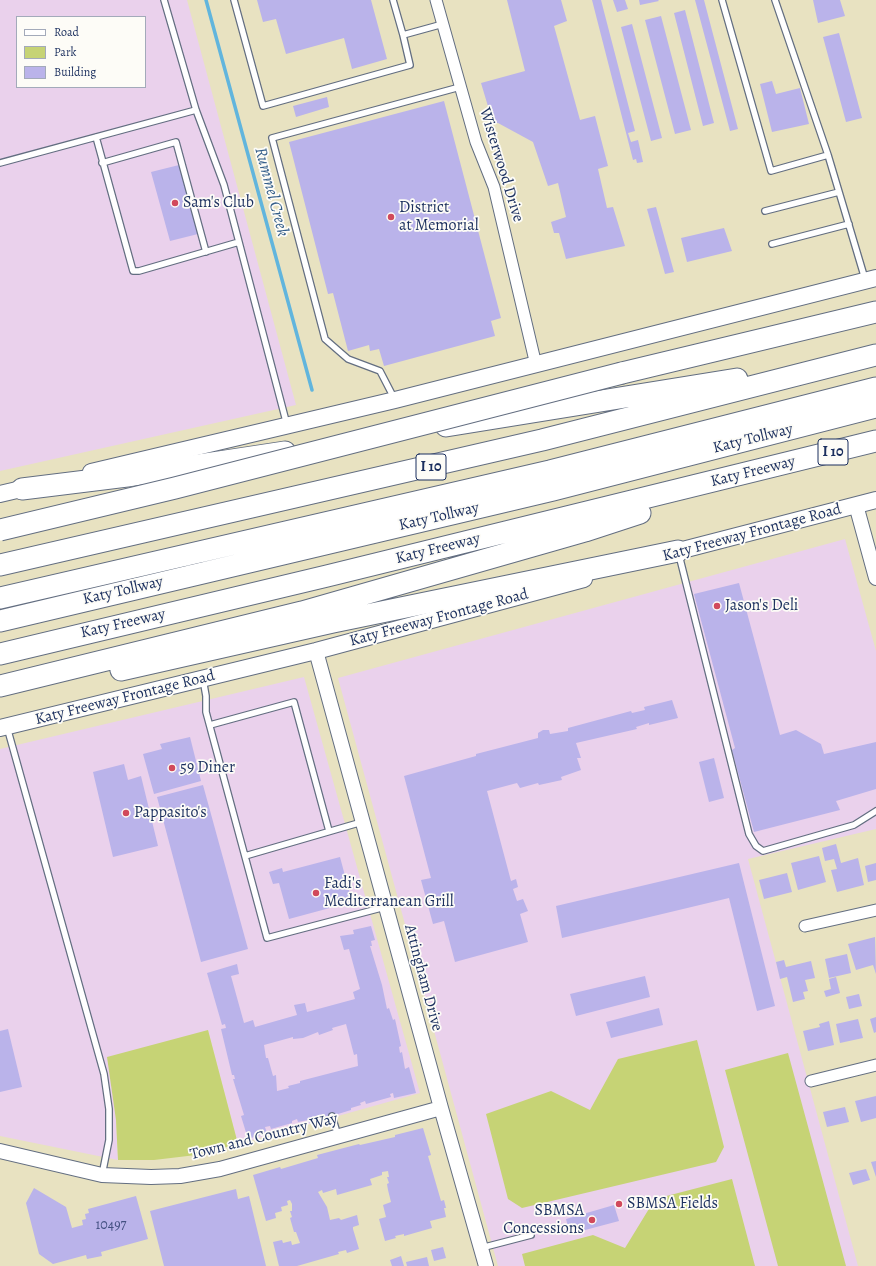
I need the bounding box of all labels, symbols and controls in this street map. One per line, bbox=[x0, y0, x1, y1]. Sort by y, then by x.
legend bbox=[16, 16, 146, 88]
text: Road bbox=[54, 24, 79, 40]
text: Park bbox=[54, 44, 77, 60]
text: Building bbox=[54, 64, 96, 80]
street label: Wisterwood Drive bbox=[474, 105, 528, 225]
water label: Rummel Creek bbox=[249, 145, 293, 239]
place label: Sam's Club bbox=[183, 193, 254, 213]
marker: Sam's Club bbox=[170, 198, 180, 208]
place label: District at Memorial bbox=[399, 198, 479, 236]
marker: District at Memorial bbox=[386, 212, 396, 222]
street label: Katy Tollway bbox=[711, 420, 795, 458]
road number: I 10 bbox=[818, 439, 848, 465]
street label: Katy Freeway bbox=[709, 452, 797, 492]
road number: I 10 bbox=[416, 454, 446, 480]
street label: Katy Tollway bbox=[397, 498, 481, 536]
street label: Katy Freeway Frontage Road bbox=[660, 500, 844, 566]
street label: Katy Freeway bbox=[394, 529, 482, 569]
street label: Katy Tollway bbox=[81, 572, 165, 610]
street label: Katy Freeway Frontage Road bbox=[347, 585, 531, 651]
place label: Jason's Deli bbox=[725, 596, 798, 616]
marker: Jason's Deli bbox=[712, 601, 722, 611]
street label: Katy Freeway bbox=[79, 605, 167, 643]
street label: Katy Freeway Frontage Road bbox=[33, 666, 217, 730]
place label: 59 Diner bbox=[180, 758, 235, 778]
marker: 59 Diner bbox=[167, 763, 177, 773]
place label: Pappasito's bbox=[134, 803, 207, 823]
marker: Pappasito's bbox=[121, 808, 131, 818]
place label: Fadi's Mediterranean Grill bbox=[324, 874, 454, 912]
marker: Fadi's Mediterranean Grill bbox=[311, 888, 321, 898]
street label: Attingham Drive bbox=[400, 923, 446, 1033]
street label: Town and Country Way bbox=[188, 1109, 340, 1165]
place label: SBMSA Fields bbox=[627, 1194, 718, 1214]
marker: SBMSA Fields bbox=[614, 1199, 624, 1209]
place label: SBMSA Concessions bbox=[503, 1201, 584, 1239]
marker: SBMSA Concessions bbox=[587, 1215, 597, 1225]
house number: 10497 bbox=[96, 1218, 126, 1234]

